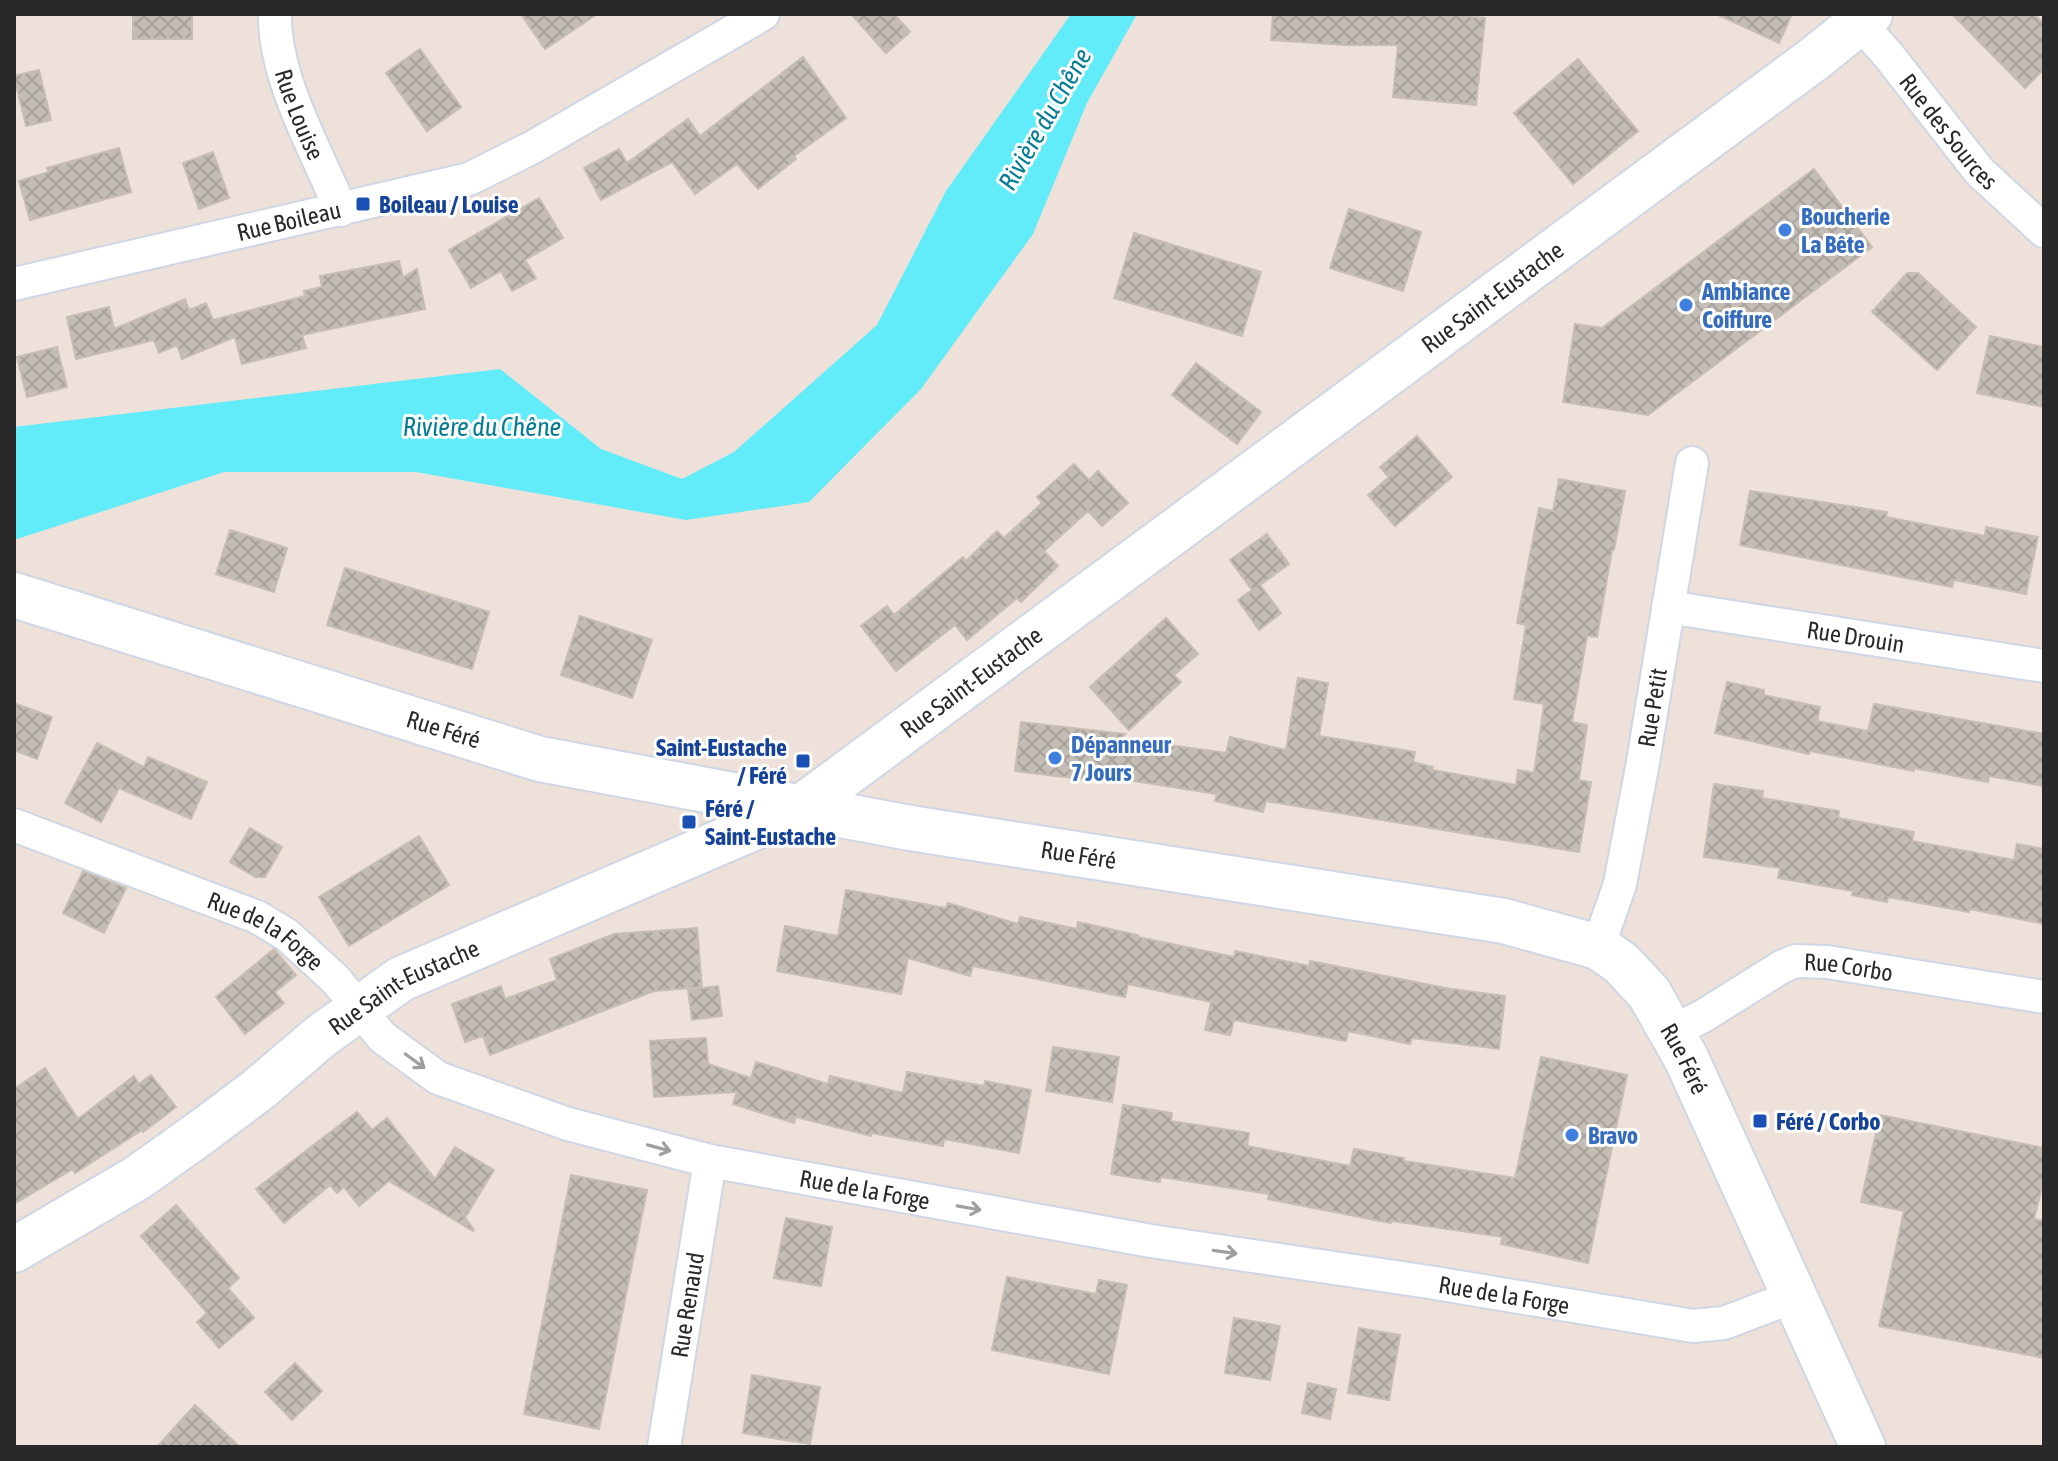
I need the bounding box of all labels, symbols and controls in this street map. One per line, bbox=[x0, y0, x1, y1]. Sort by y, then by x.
water label: Rivière du Chêne bbox=[992, 43, 1098, 195]
street label: Rue Louise bbox=[270, 66, 330, 164]
street label: Rue des Sources bbox=[1894, 68, 2003, 195]
place label: Boileau / Louise bbox=[379, 191, 519, 218]
marker: Boileau / Louise bbox=[354, 195, 372, 213]
street label: Rue Boileau bbox=[234, 196, 343, 246]
place label: Boucherie La Bête bbox=[1801, 203, 1890, 258]
marker: Boucherie La Bête bbox=[1776, 221, 1794, 239]
street label: Rue Saint-Eustache bbox=[1416, 236, 1568, 358]
place label: Ambiance Coiffure bbox=[1701, 278, 1791, 333]
marker: Ambiance Coiffure bbox=[1677, 296, 1695, 314]
water label: Rivière du Chêne bbox=[403, 412, 561, 442]
street label: Rue Drouin bbox=[1805, 615, 1906, 657]
street label: Rue Saint-Eustache bbox=[895, 621, 1047, 743]
street label: Rue Petit bbox=[1632, 666, 1672, 749]
street label: Rue Féré bbox=[403, 705, 484, 753]
place label: Dépanneur 7 Jours bbox=[1071, 731, 1172, 786]
place label: Saint-Eustache / Féré bbox=[656, 734, 787, 789]
marker: Dépanneur 7 Jours bbox=[1046, 749, 1064, 767]
marker: Saint-Eustache / Féré bbox=[794, 752, 812, 770]
place label: Féré / Saint-Eustache bbox=[705, 795, 836, 850]
marker: Féré / Saint-Eustache bbox=[680, 813, 698, 831]
street label: Rue Féré bbox=[1039, 835, 1118, 874]
street label: Rue de la Forge bbox=[204, 886, 329, 975]
street label: Rue Saint-Eustache bbox=[323, 934, 483, 1040]
street label: Rue Corbo bbox=[1804, 948, 1895, 986]
street label: Rue Féré bbox=[1656, 1018, 1714, 1098]
one-way arrow bbox=[404, 1052, 425, 1069]
place label: Féré / Corbo bbox=[1776, 1108, 1881, 1135]
marker: Féré / Corbo bbox=[1751, 1112, 1769, 1130]
place label: Bravo bbox=[1588, 1122, 1638, 1149]
marker: Bravo bbox=[1563, 1126, 1581, 1144]
one-way arrow bbox=[645, 1141, 671, 1156]
street label: Rue de la Forge bbox=[798, 1164, 932, 1214]
one-way arrow bbox=[955, 1202, 981, 1217]
one-way arrow bbox=[1212, 1245, 1237, 1260]
street label: Rue Renaud bbox=[665, 1250, 709, 1360]
street label: Rue de la Forge bbox=[1437, 1270, 1571, 1319]

